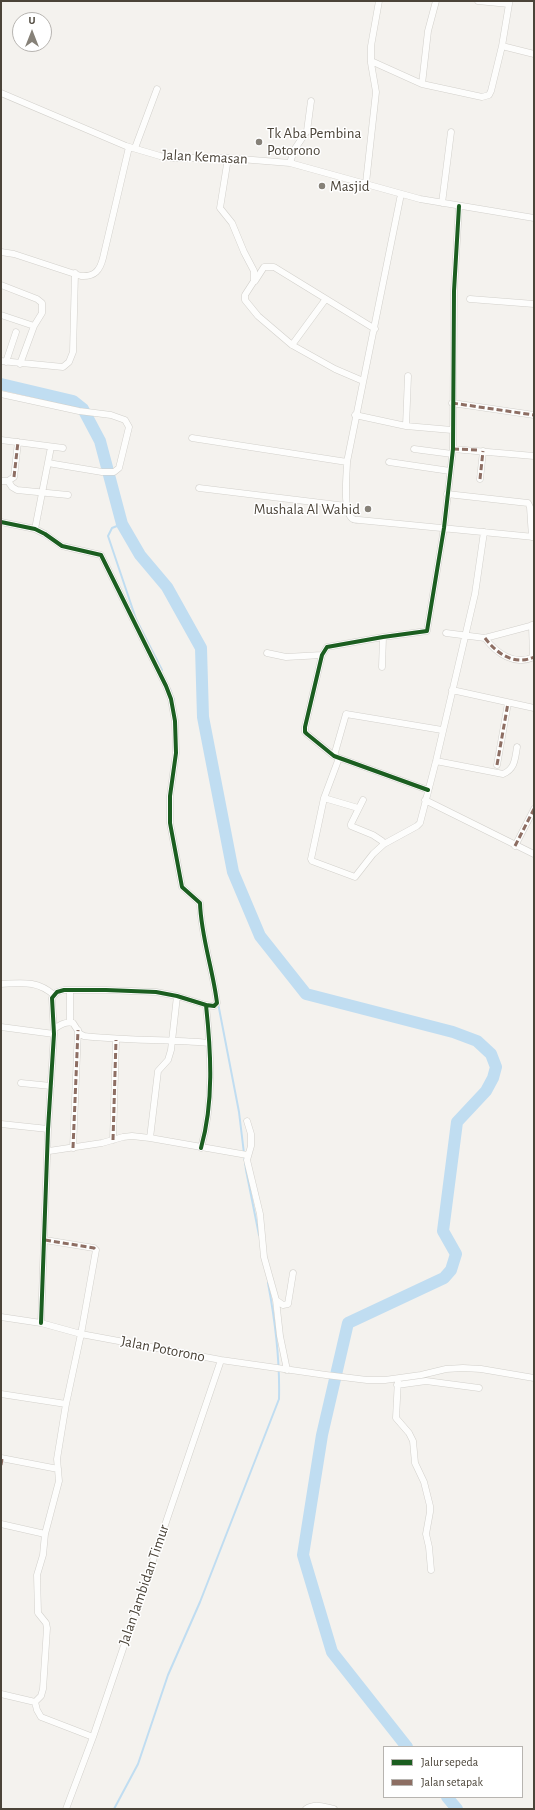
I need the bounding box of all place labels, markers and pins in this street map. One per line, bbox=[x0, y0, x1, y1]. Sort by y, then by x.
place label: Tk Aba Pembina Potorono bbox=[267, 124, 361, 159]
marker: Tk Aba Pembina Potorono bbox=[254, 137, 264, 147]
place label: Masjid bbox=[330, 177, 370, 195]
marker: Masjid bbox=[317, 181, 327, 191]
place label: Mushala Al Wahid bbox=[254, 500, 360, 518]
marker: Mushala Al Wahid bbox=[363, 504, 373, 514]

